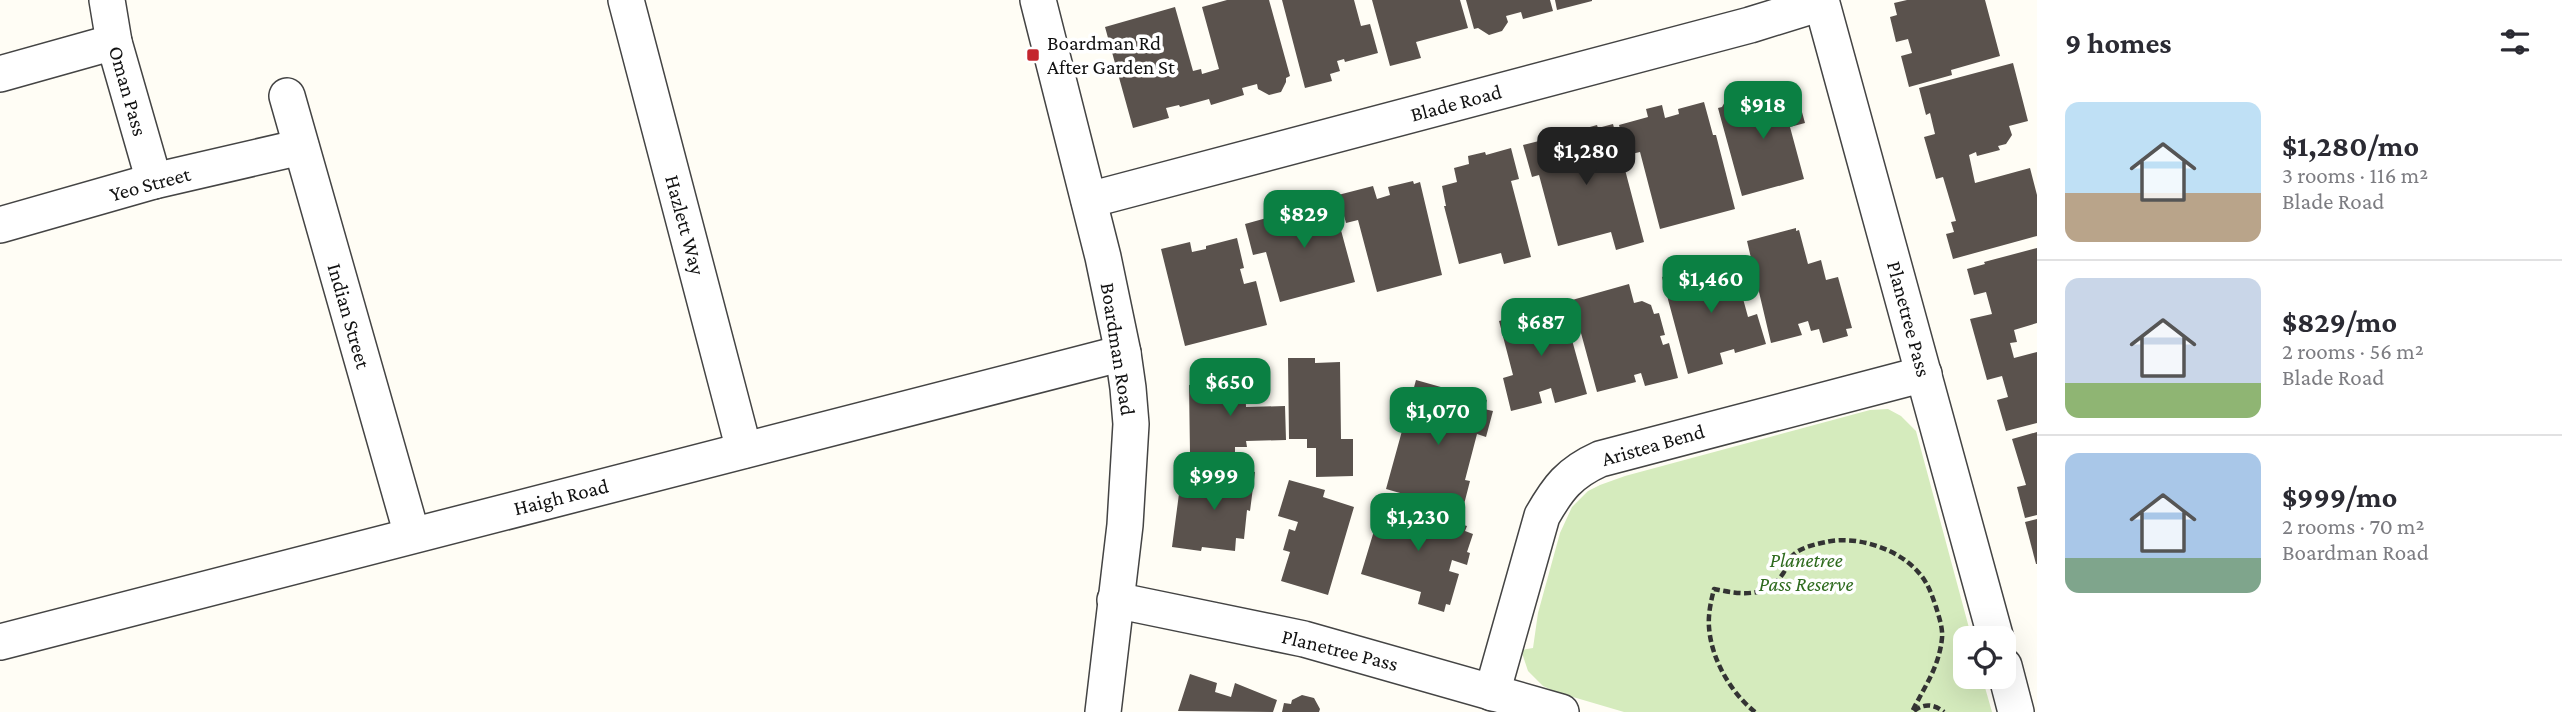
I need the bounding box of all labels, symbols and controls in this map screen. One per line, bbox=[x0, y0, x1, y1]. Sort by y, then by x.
icon: filters bbox=[2496, 23, 2534, 61]
text: 9 homes bbox=[2065, 26, 2172, 59]
place label: Boardman Rd After Garden St bbox=[1047, 31, 1176, 79]
street label: Oman Pass bbox=[104, 43, 152, 139]
marker: Boardman Rd After Garden St bbox=[1025, 47, 1041, 63]
street label: Blade Road bbox=[1408, 79, 1504, 127]
pin: $918 bbox=[1722, 82, 1804, 141]
text: $918 bbox=[1740, 91, 1786, 117]
pin: $1,280 bbox=[1529, 128, 1643, 187]
text: $1,280/mo bbox=[2282, 129, 2419, 162]
icon: home bbox=[2121, 130, 2205, 214]
text: $1,280 bbox=[1553, 137, 1619, 163]
street label: Yeo Street bbox=[107, 161, 194, 206]
text: 3 rooms · 116 m² bbox=[2282, 162, 2428, 188]
street label: Hazlett Way bbox=[660, 172, 710, 278]
text: Blade Road bbox=[2282, 188, 2384, 214]
pin: $829 bbox=[1263, 190, 1345, 250]
text: $829 bbox=[1280, 200, 1328, 226]
pin: $1,460 bbox=[1654, 256, 1768, 315]
street label: Planetree Pass bbox=[1882, 258, 1936, 380]
street label: Indian Street bbox=[323, 261, 376, 372]
text: $1,460 bbox=[1678, 265, 1744, 291]
street label: Boardman Road bbox=[1096, 281, 1140, 417]
pin: $687 bbox=[1500, 298, 1582, 358]
text: $829/mo bbox=[2282, 305, 2397, 338]
icon: home bbox=[2121, 306, 2205, 390]
text: $687 bbox=[1517, 308, 1565, 334]
text: 2 rooms · 56 m² bbox=[2282, 338, 2424, 364]
pin: $650 bbox=[1189, 358, 1271, 418]
text: Blade Road bbox=[2282, 364, 2384, 390]
text: $650 bbox=[1206, 368, 1254, 394]
pin: $1,070 bbox=[1381, 388, 1495, 447]
text: $1,070 bbox=[1406, 397, 1470, 423]
street label: Aristea Bend bbox=[1599, 419, 1707, 471]
pin: $999 bbox=[1173, 452, 1255, 512]
text: $999 bbox=[1189, 462, 1239, 488]
street label: Haigh Road bbox=[511, 474, 611, 520]
text: $999/mo bbox=[2282, 480, 2397, 513]
icon: home bbox=[2121, 481, 2205, 565]
pin: $1,230 bbox=[1361, 494, 1475, 553]
text: $1,230 bbox=[1386, 503, 1450, 529]
text: 2 rooms · 70 m² bbox=[2282, 513, 2425, 539]
text: Boardman Road bbox=[2282, 539, 2429, 565]
park label: Planetree Pass Reserve bbox=[1758, 548, 1854, 596]
street label: Planetree Pass bbox=[1279, 624, 1401, 676]
map controls bbox=[1953, 626, 2016, 689]
button: locate bbox=[1953, 626, 2016, 689]

